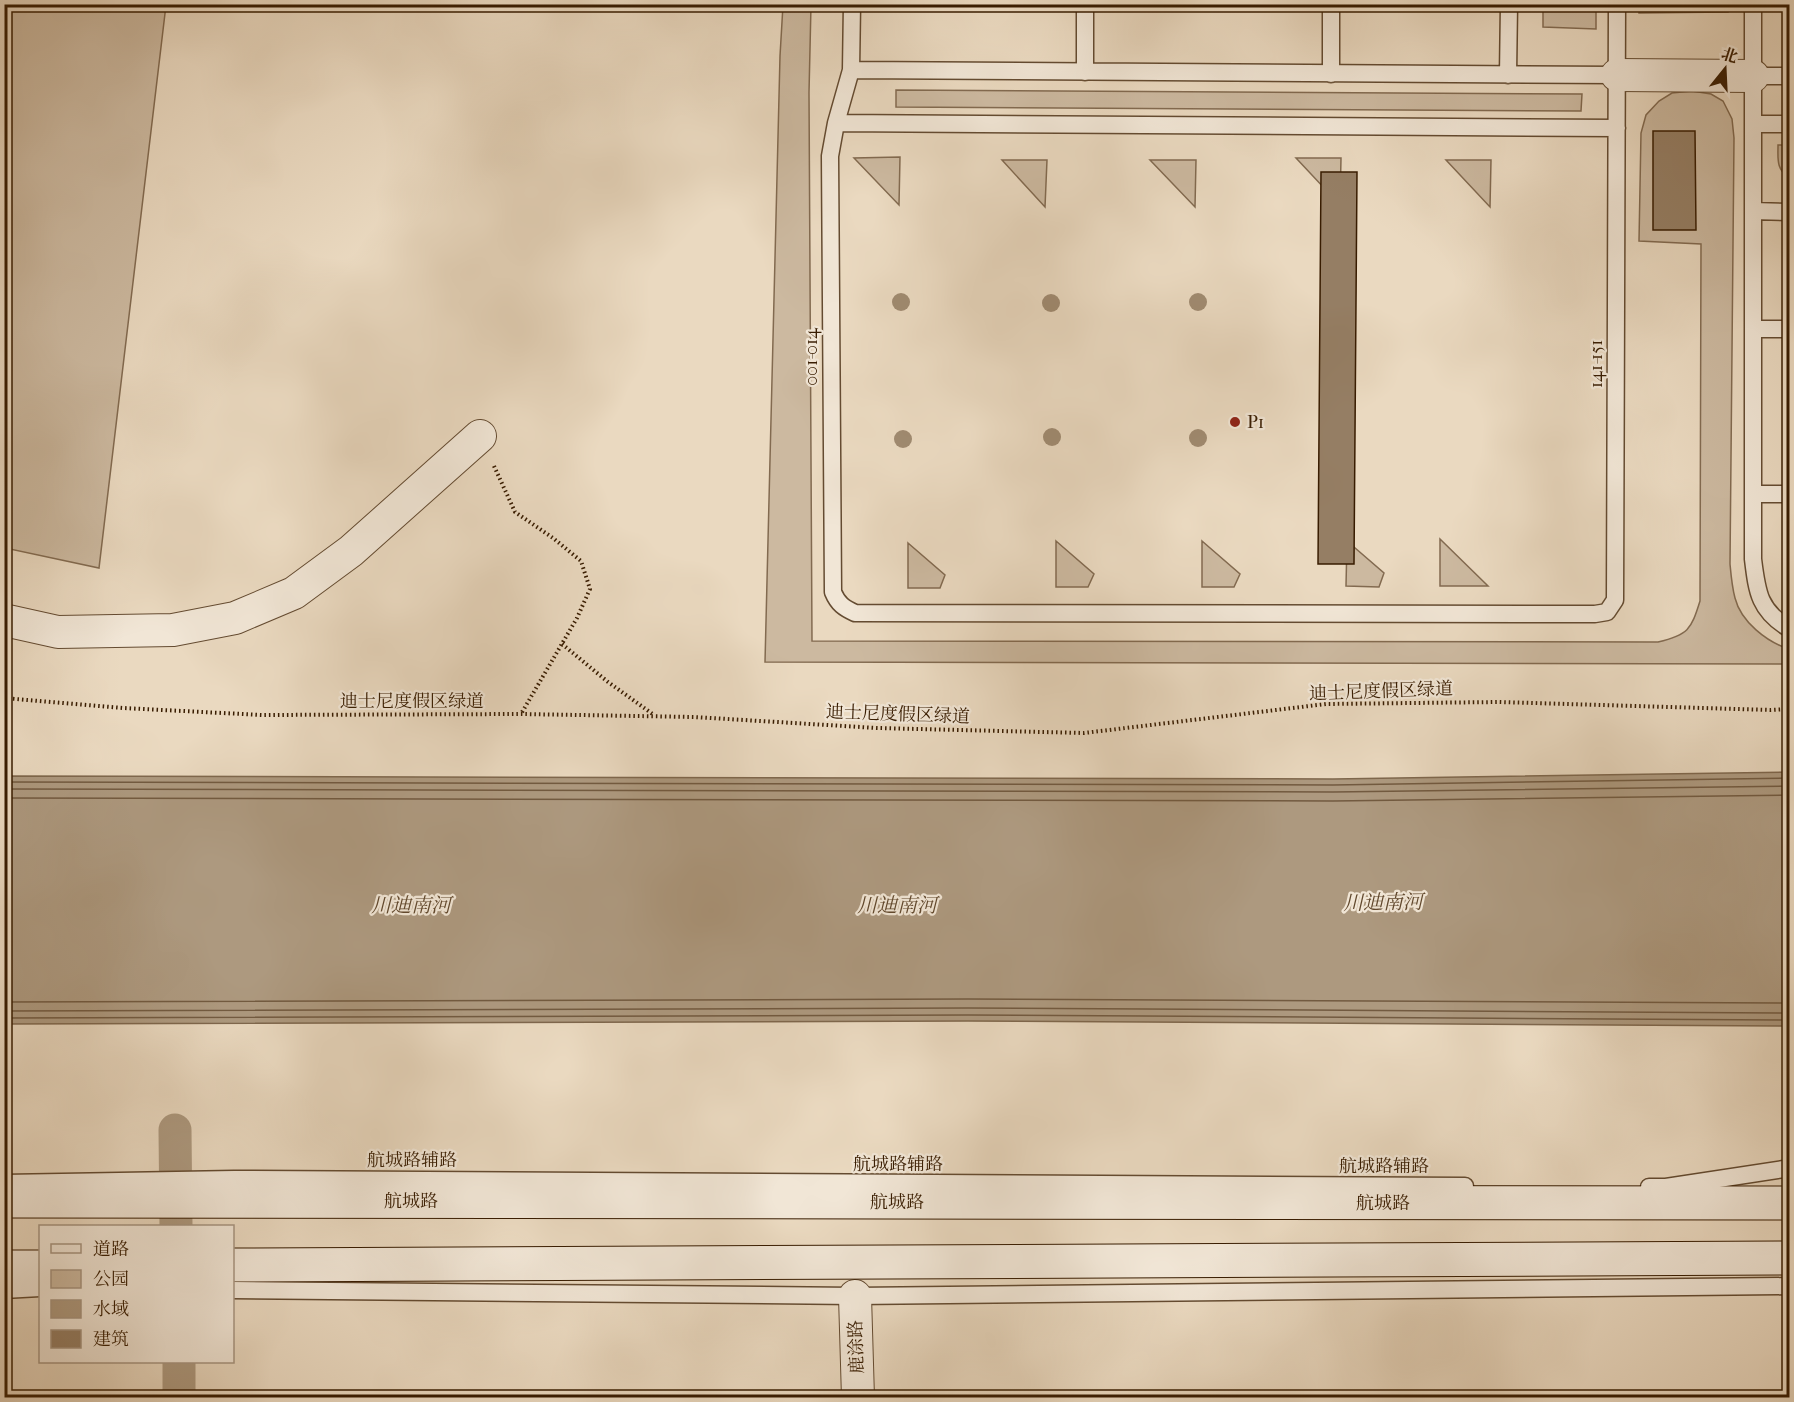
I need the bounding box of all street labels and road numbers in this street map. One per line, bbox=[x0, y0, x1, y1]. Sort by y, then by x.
street label: 001-014 bbox=[801, 328, 822, 386]
street label: 141-151 bbox=[1586, 340, 1607, 388]
street label: 迪士尼度假区绿道 bbox=[1309, 678, 1453, 705]
street label: 迪士尼度假区绿道 bbox=[340, 691, 484, 712]
street label: 迪士尼度假区绿道 bbox=[826, 701, 970, 728]
street label: 航城路辅路 bbox=[367, 1150, 457, 1171]
street label: 航城路辅路 bbox=[853, 1154, 943, 1175]
street label: 航城路辅路 bbox=[1339, 1156, 1429, 1177]
street label: 航城路 bbox=[384, 1191, 438, 1212]
street label: 航城路 bbox=[870, 1192, 924, 1213]
street label: 航城路 bbox=[1356, 1193, 1410, 1214]
street label: 鹿涂路 bbox=[845, 1320, 868, 1374]

